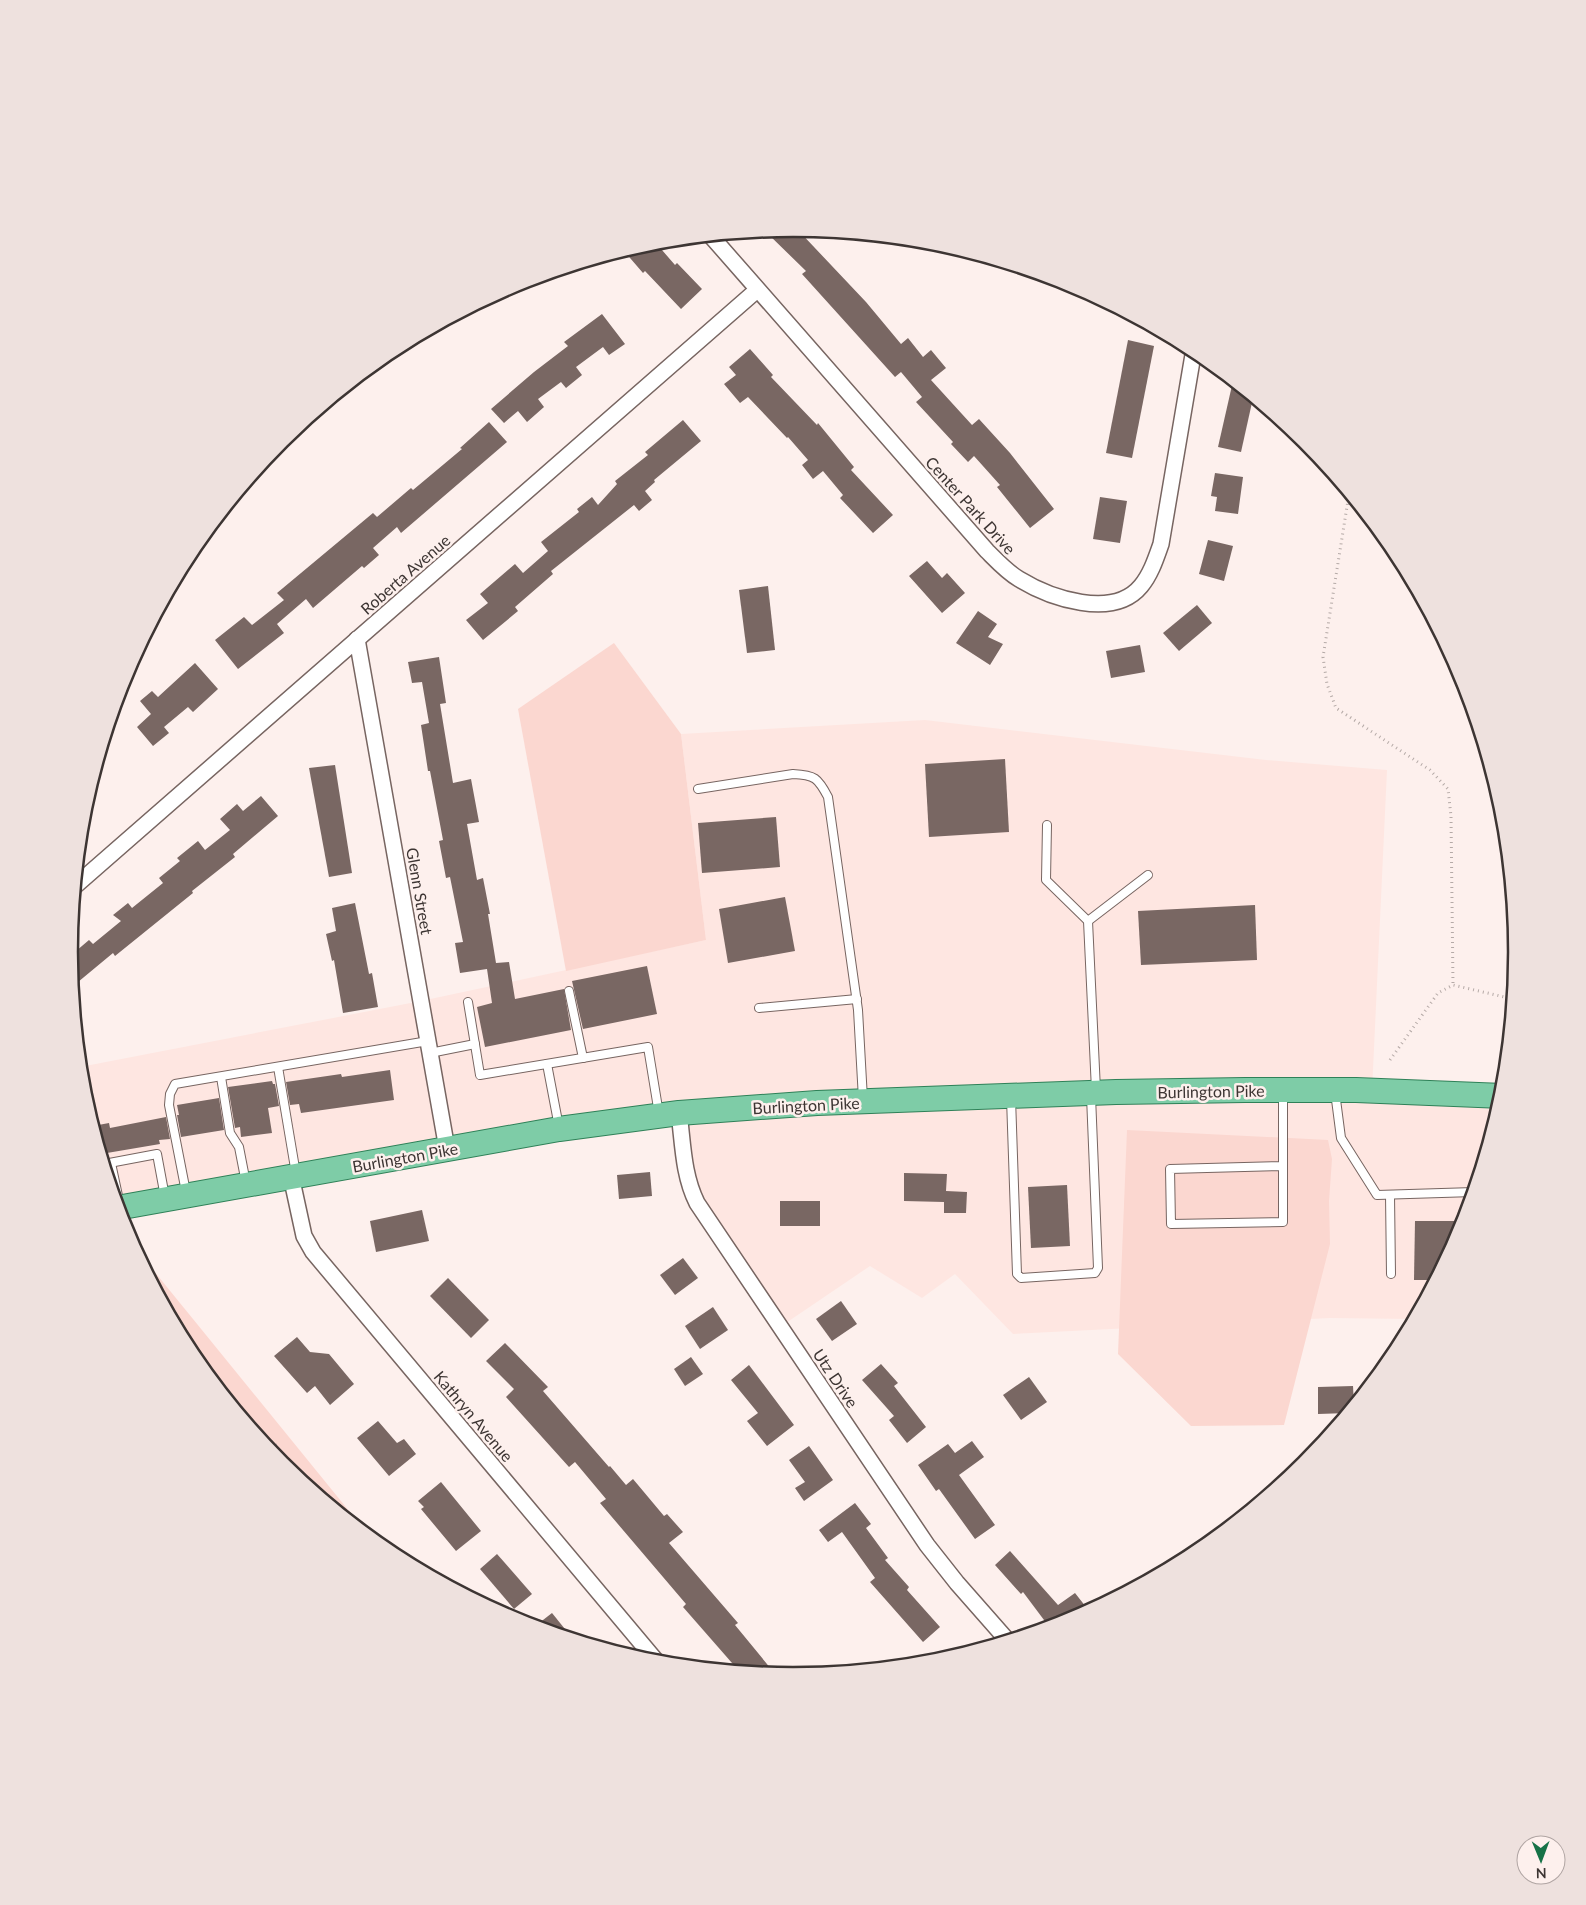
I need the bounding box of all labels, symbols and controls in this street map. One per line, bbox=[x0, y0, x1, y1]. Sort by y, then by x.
street label: Center Park Drive bbox=[922, 452, 1020, 558]
street label: Roberta Avenue bbox=[356, 530, 454, 618]
street label: Glenn Street bbox=[403, 846, 437, 936]
street label: Burlington Pike bbox=[1157, 1081, 1265, 1101]
street label: Burlington Pike bbox=[752, 1093, 860, 1117]
street label: Burlington Pike bbox=[351, 1138, 459, 1176]
street label: Utz Drive bbox=[809, 1345, 863, 1411]
street label: Kathryn Avenue bbox=[431, 1367, 517, 1465]
north arrow bbox=[1516, 1835, 1566, 1885]
text: N bbox=[1536, 1865, 1547, 1882]

